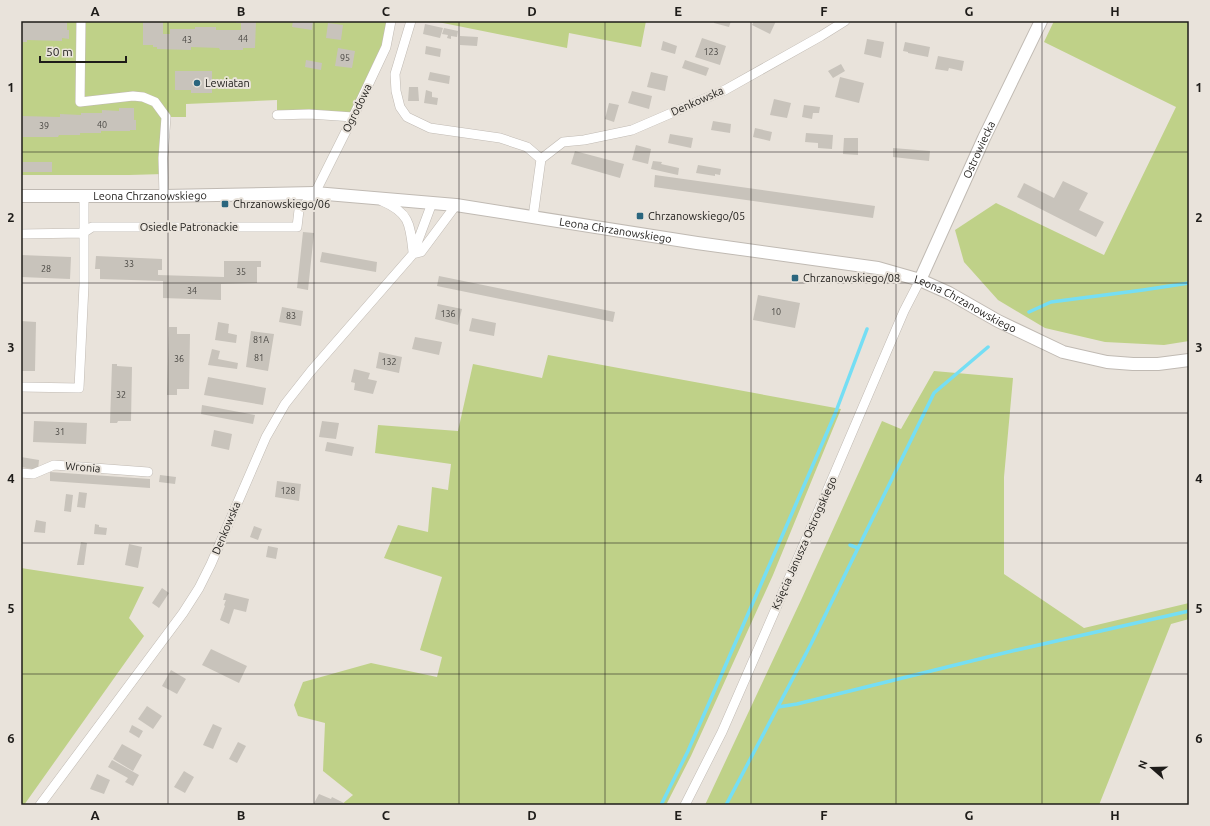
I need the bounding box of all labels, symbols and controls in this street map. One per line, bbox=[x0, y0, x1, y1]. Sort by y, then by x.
text: A bbox=[90, 4, 100, 18]
text: B bbox=[237, 4, 246, 18]
text: C bbox=[382, 4, 391, 18]
text: D bbox=[527, 4, 537, 18]
text: E bbox=[674, 4, 682, 18]
text: F bbox=[820, 4, 828, 18]
text: G bbox=[965, 4, 974, 18]
text: H bbox=[1110, 4, 1120, 18]
house number: 44 bbox=[238, 34, 248, 44]
house number: 43 bbox=[182, 35, 192, 45]
scale bar bbox=[40, 38, 126, 64]
text: 50 m bbox=[46, 45, 73, 58]
house number: 123 bbox=[703, 47, 719, 57]
house number: 95 bbox=[340, 53, 350, 63]
place label: Lewiatan bbox=[205, 77, 250, 89]
marker: Lewiatan bbox=[192, 78, 202, 88]
text: 1 bbox=[7, 80, 15, 94]
text: 1 bbox=[1195, 80, 1203, 94]
street label: Ogrodowa bbox=[340, 82, 374, 134]
street label: Denkowska bbox=[669, 84, 725, 118]
street label: Ostrowiecka bbox=[961, 119, 997, 180]
house number: 40 bbox=[97, 120, 107, 130]
house number: 39 bbox=[39, 121, 49, 131]
street label: Leona Chrzanowskiego bbox=[93, 189, 207, 202]
place label: Chrzanowskiego/06 bbox=[233, 198, 330, 210]
marker: Chrzanowskiego/06 bbox=[220, 199, 230, 209]
text: 2 bbox=[7, 210, 15, 224]
place label: Chrzanowskiego/05 bbox=[648, 210, 745, 222]
text: 2 bbox=[1195, 210, 1203, 224]
marker: Chrzanowskiego/05 bbox=[635, 211, 645, 221]
street label: Leona Chrzanowskiego bbox=[558, 215, 673, 245]
street label: Osiedle Patronackie bbox=[140, 221, 238, 233]
house number: 33 bbox=[124, 259, 134, 269]
house number: 28 bbox=[41, 264, 51, 274]
house number: 35 bbox=[236, 267, 246, 277]
place label: Chrzanowskiego/08 bbox=[803, 272, 900, 284]
marker: Chrzanowskiego/08 bbox=[790, 273, 800, 283]
street label: Leona Chrzanowskiego bbox=[913, 273, 1018, 335]
house number: 34 bbox=[187, 286, 197, 296]
house number: 10 bbox=[771, 307, 781, 317]
house number: 136 bbox=[440, 309, 456, 319]
house number: 83 bbox=[286, 311, 296, 321]
house number: 81A bbox=[253, 335, 269, 345]
text: 3 bbox=[7, 340, 15, 354]
text: 3 bbox=[1195, 340, 1203, 354]
house number: 81 bbox=[254, 353, 264, 363]
house number: 36 bbox=[174, 354, 184, 364]
house number: 132 bbox=[381, 357, 397, 367]
house number: 32 bbox=[116, 390, 126, 400]
house number: 31 bbox=[55, 427, 65, 437]
street label: Wronia bbox=[65, 459, 101, 475]
text: 4 bbox=[7, 471, 15, 485]
text: 4 bbox=[1195, 471, 1203, 485]
street label: Księcia Janusza Ostrogskiego bbox=[769, 475, 839, 611]
house number: 128 bbox=[280, 486, 296, 496]
street label: Denkowska bbox=[209, 500, 243, 556]
text: 5 bbox=[7, 601, 15, 615]
text: 5 bbox=[1195, 601, 1203, 615]
text: 6 bbox=[7, 731, 15, 745]
text: 6 bbox=[1195, 731, 1203, 745]
north arrow bbox=[1132, 748, 1172, 788]
text: N bbox=[1136, 759, 1150, 770]
text: A bbox=[90, 808, 100, 822]
text: B bbox=[237, 808, 246, 822]
text: C bbox=[382, 808, 391, 822]
text: D bbox=[527, 808, 537, 822]
text: E bbox=[674, 808, 682, 822]
text: F bbox=[820, 808, 828, 822]
text: G bbox=[965, 808, 974, 822]
text: H bbox=[1110, 808, 1120, 822]

